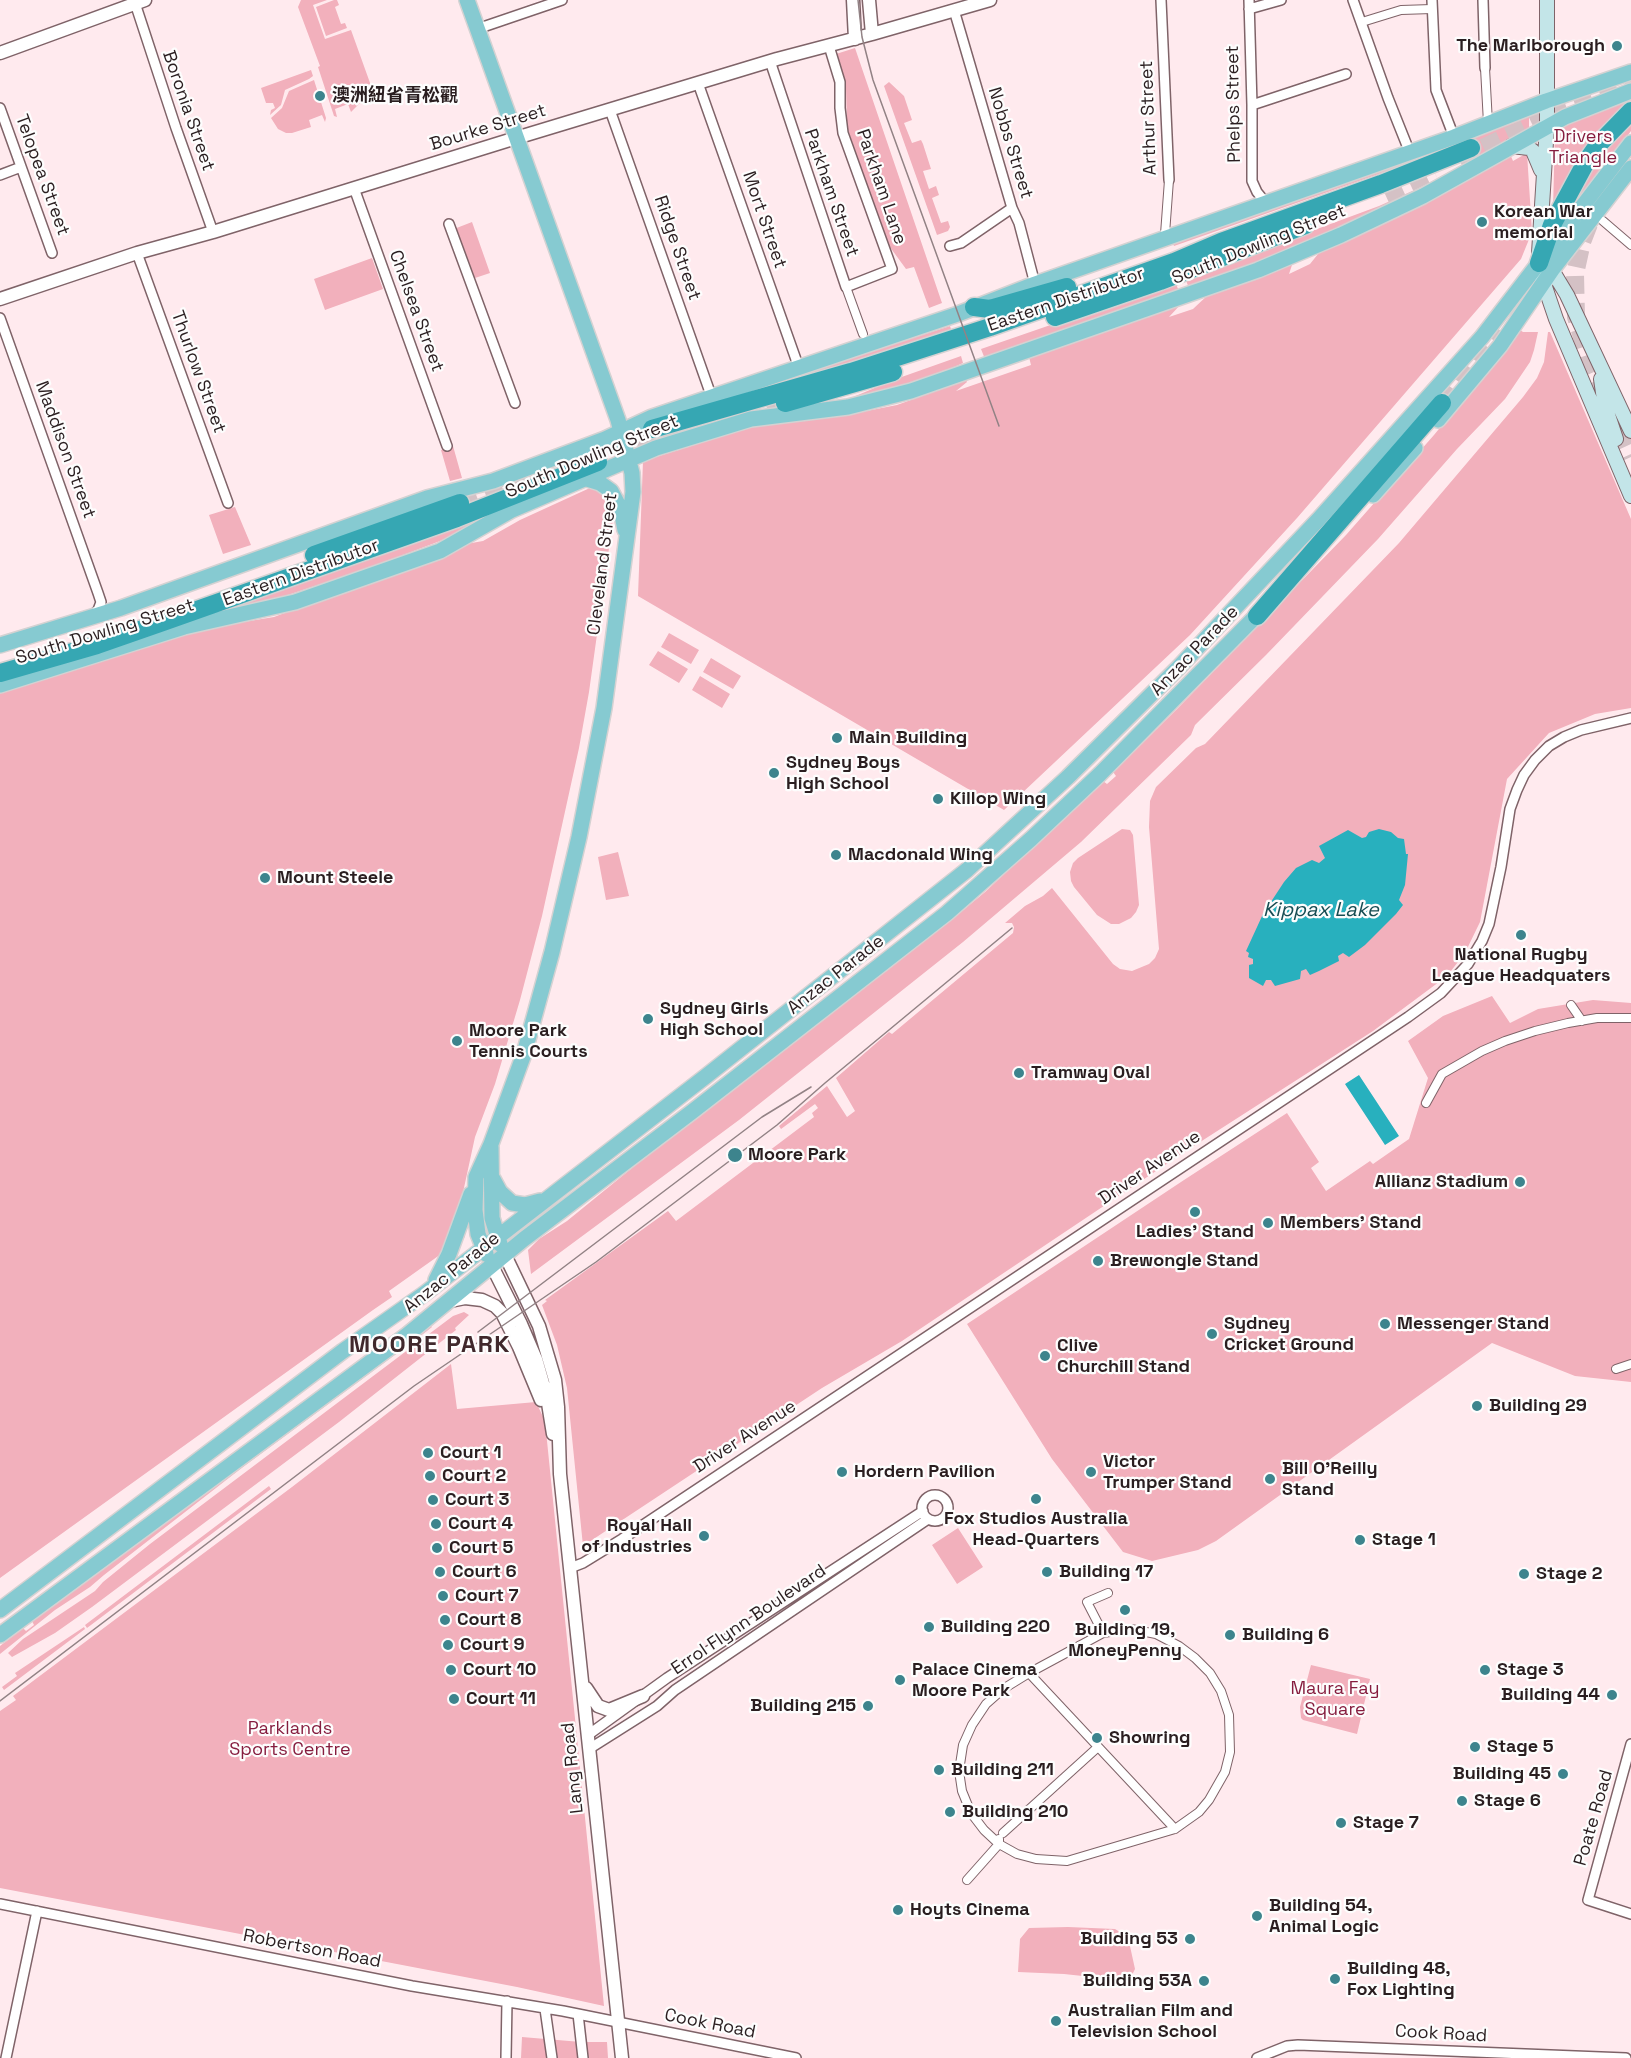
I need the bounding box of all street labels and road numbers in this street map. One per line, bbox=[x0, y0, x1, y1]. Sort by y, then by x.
street label: Phelps Street bbox=[1222, 45, 1246, 163]
street label: Boronia Street bbox=[157, 48, 219, 174]
street label: Arthur Street bbox=[1136, 60, 1162, 176]
street label: Nobbs Street bbox=[983, 85, 1037, 201]
street label: Bourke Street bbox=[427, 100, 549, 156]
street label: Telopea Street bbox=[10, 112, 74, 238]
street label: Parkham Street bbox=[799, 126, 863, 260]
street label: Parkham Lane bbox=[851, 126, 911, 248]
street label: Mort Street bbox=[737, 169, 791, 271]
street label: Ridge Street bbox=[649, 193, 705, 303]
street label: South Dowling Street bbox=[1169, 200, 1349, 290]
street label: Chelsea Street bbox=[384, 247, 448, 375]
street label: Eastern Distributor bbox=[985, 263, 1147, 337]
street label: Thurlow Street bbox=[166, 308, 230, 436]
street label: Maddison Street bbox=[30, 378, 100, 522]
street label: South Dowling Street bbox=[502, 411, 682, 503]
street label: Cleveland Street bbox=[584, 492, 622, 636]
street label: Eastern Distributor bbox=[220, 535, 382, 611]
street label: South Dowling Street bbox=[13, 595, 197, 669]
street label: Anzac Parade bbox=[1147, 601, 1243, 701]
street label: Anzac Parade bbox=[783, 930, 889, 1020]
street label: Driver Avenue bbox=[1095, 1126, 1205, 1210]
street label: Anzac Parade bbox=[400, 1228, 504, 1318]
street label: Driver Avenue bbox=[690, 1396, 800, 1478]
street label: Errol Flynn Boulevard bbox=[668, 1560, 830, 1680]
street label: Lang Road bbox=[557, 1721, 589, 1815]
street label: Poate Road bbox=[1570, 1768, 1618, 1868]
street label: Robertson Road bbox=[241, 1925, 383, 1973]
street label: Cook Road bbox=[663, 2005, 757, 2043]
street label: Cook Road bbox=[1394, 2021, 1488, 2047]

